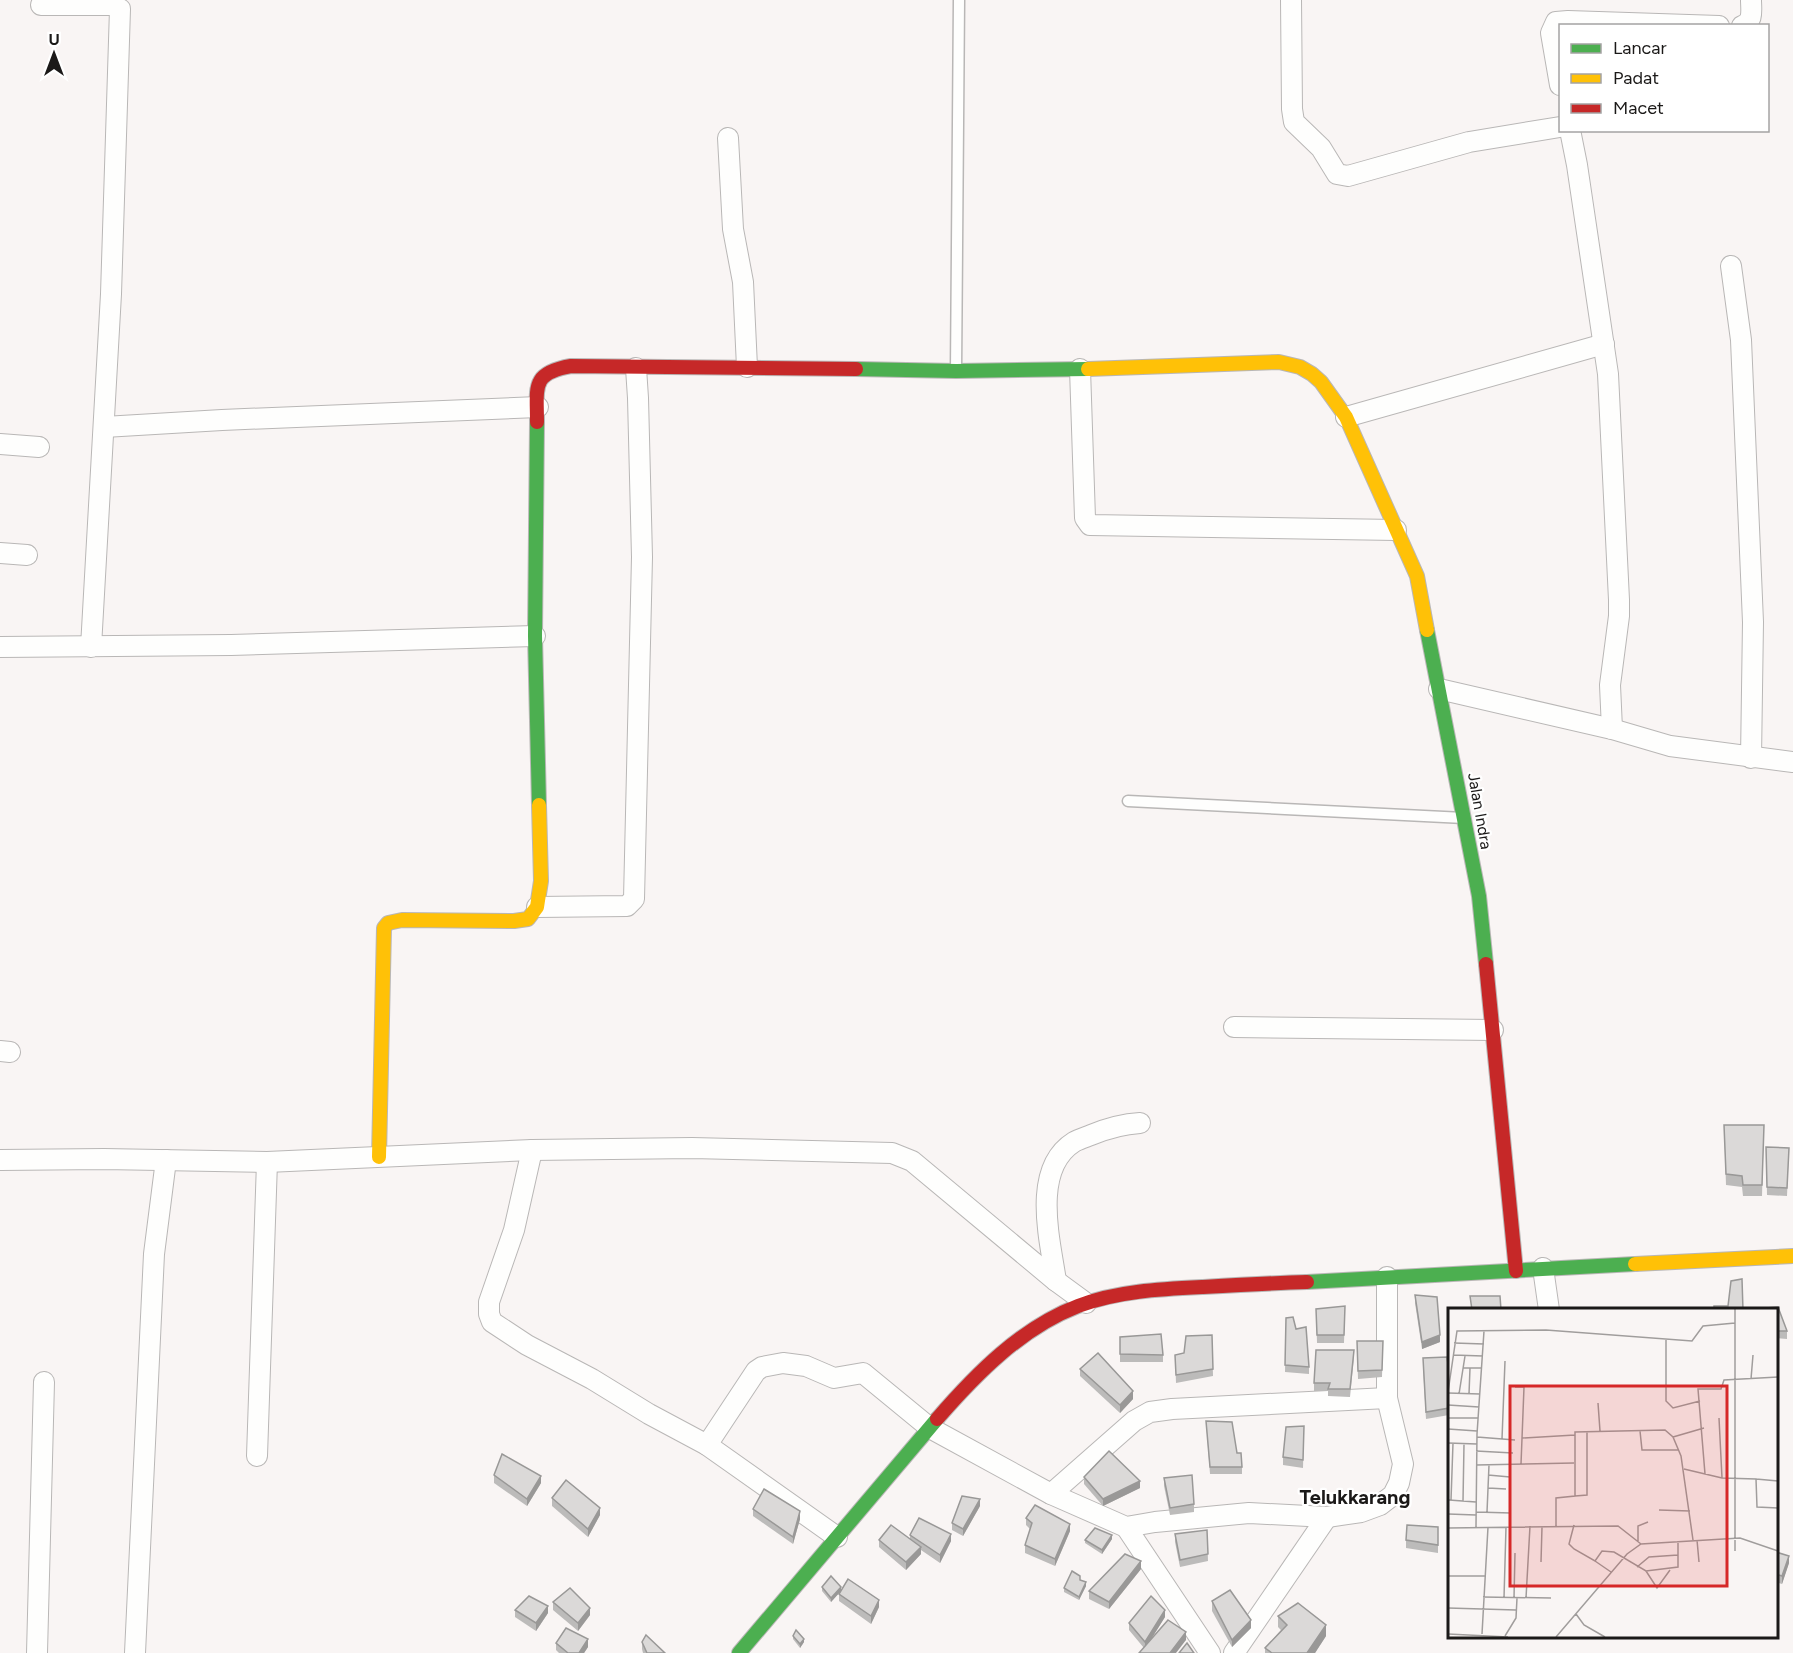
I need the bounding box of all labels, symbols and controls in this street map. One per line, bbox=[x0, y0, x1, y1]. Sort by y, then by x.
north arrow bbox=[24, 24, 84, 84]
legend bbox=[1559, 24, 1769, 132]
text: U bbox=[48, 30, 60, 49]
text: Lancar bbox=[1613, 37, 1667, 59]
text: Padat bbox=[1613, 67, 1659, 89]
text: Macet bbox=[1613, 97, 1664, 119]
street label: Jalan Indra bbox=[1464, 771, 1496, 851]
inset map bbox=[1448, 1308, 1778, 1638]
district label: Telukkarang bbox=[1300, 1485, 1411, 1509]

